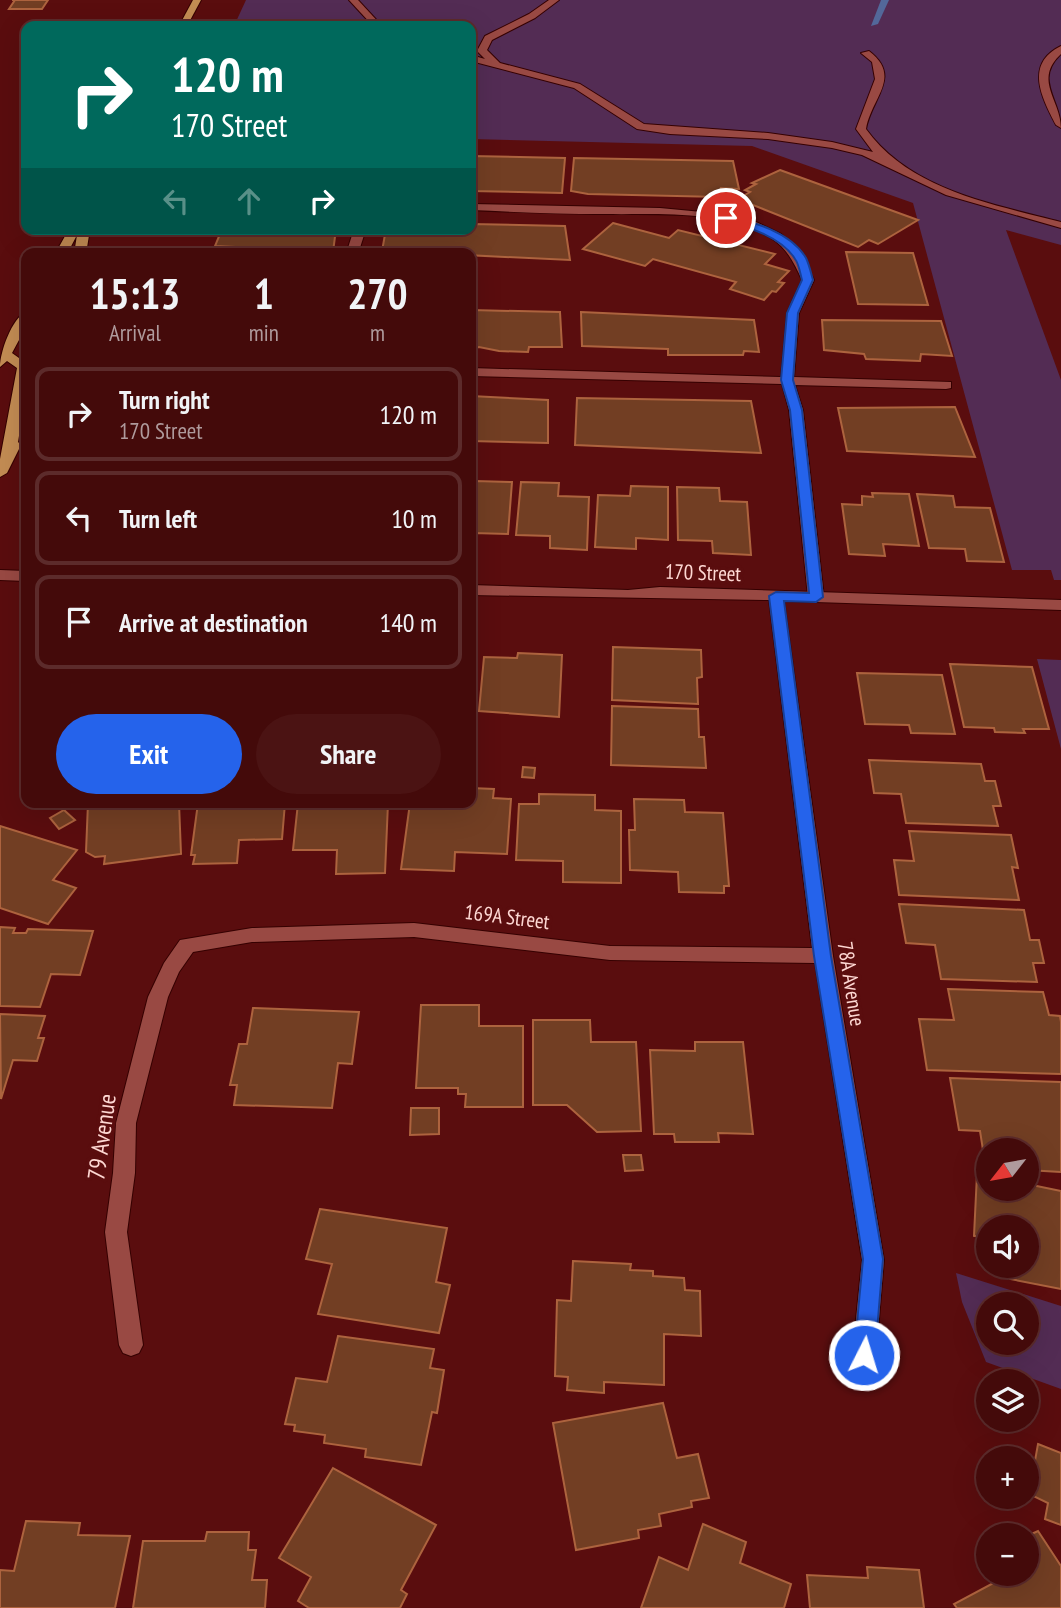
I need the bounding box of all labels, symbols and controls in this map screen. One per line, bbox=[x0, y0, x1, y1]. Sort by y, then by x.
text: 120 m bbox=[171, 42, 284, 106]
icon: right bbox=[56, 49, 147, 140]
text: 170 Street bbox=[171, 104, 287, 146]
icon: left bbox=[157, 182, 195, 220]
icon: ahead bbox=[230, 182, 268, 220]
icon: right bbox=[303, 182, 341, 220]
pin bbox=[696, 188, 756, 248]
icon: arrive bbox=[707, 199, 745, 237]
text: 15:13 bbox=[89, 266, 180, 321]
text: 1 bbox=[254, 266, 274, 321]
text: 270 bbox=[347, 266, 408, 321]
text: Arrival bbox=[109, 318, 161, 347]
text: min bbox=[249, 318, 279, 347]
text: m bbox=[370, 318, 385, 347]
text: Turn right bbox=[119, 383, 210, 416]
icon: right bbox=[60, 395, 98, 433]
text: 120 m bbox=[379, 398, 437, 431]
text: 170 Street bbox=[119, 416, 203, 445]
icon: left bbox=[60, 499, 98, 537]
text: Turn left bbox=[119, 502, 197, 535]
text: 10 m bbox=[391, 502, 437, 535]
street label: 170 Street bbox=[664, 558, 742, 587]
icon: arrive bbox=[60, 603, 98, 641]
text: Arrive at destination bbox=[119, 606, 308, 639]
text: 140 m bbox=[379, 606, 437, 639]
button: Exit bbox=[56, 714, 242, 794]
button: Share bbox=[256, 714, 441, 794]
street label: 169A Street bbox=[463, 898, 551, 935]
street label: 78A Avenue bbox=[832, 940, 871, 1028]
street label: 79 Avenue bbox=[80, 1092, 123, 1182]
north arrow bbox=[976, 1138, 1040, 1200]
map controls bbox=[976, 1138, 1039, 1586]
button: sound bbox=[976, 1215, 1039, 1278]
button: search bbox=[976, 1292, 1039, 1355]
position arrow bbox=[827, 1318, 901, 1392]
button: layers bbox=[976, 1369, 1039, 1432]
button: + bbox=[976, 1446, 1039, 1509]
button: − bbox=[976, 1523, 1039, 1586]

